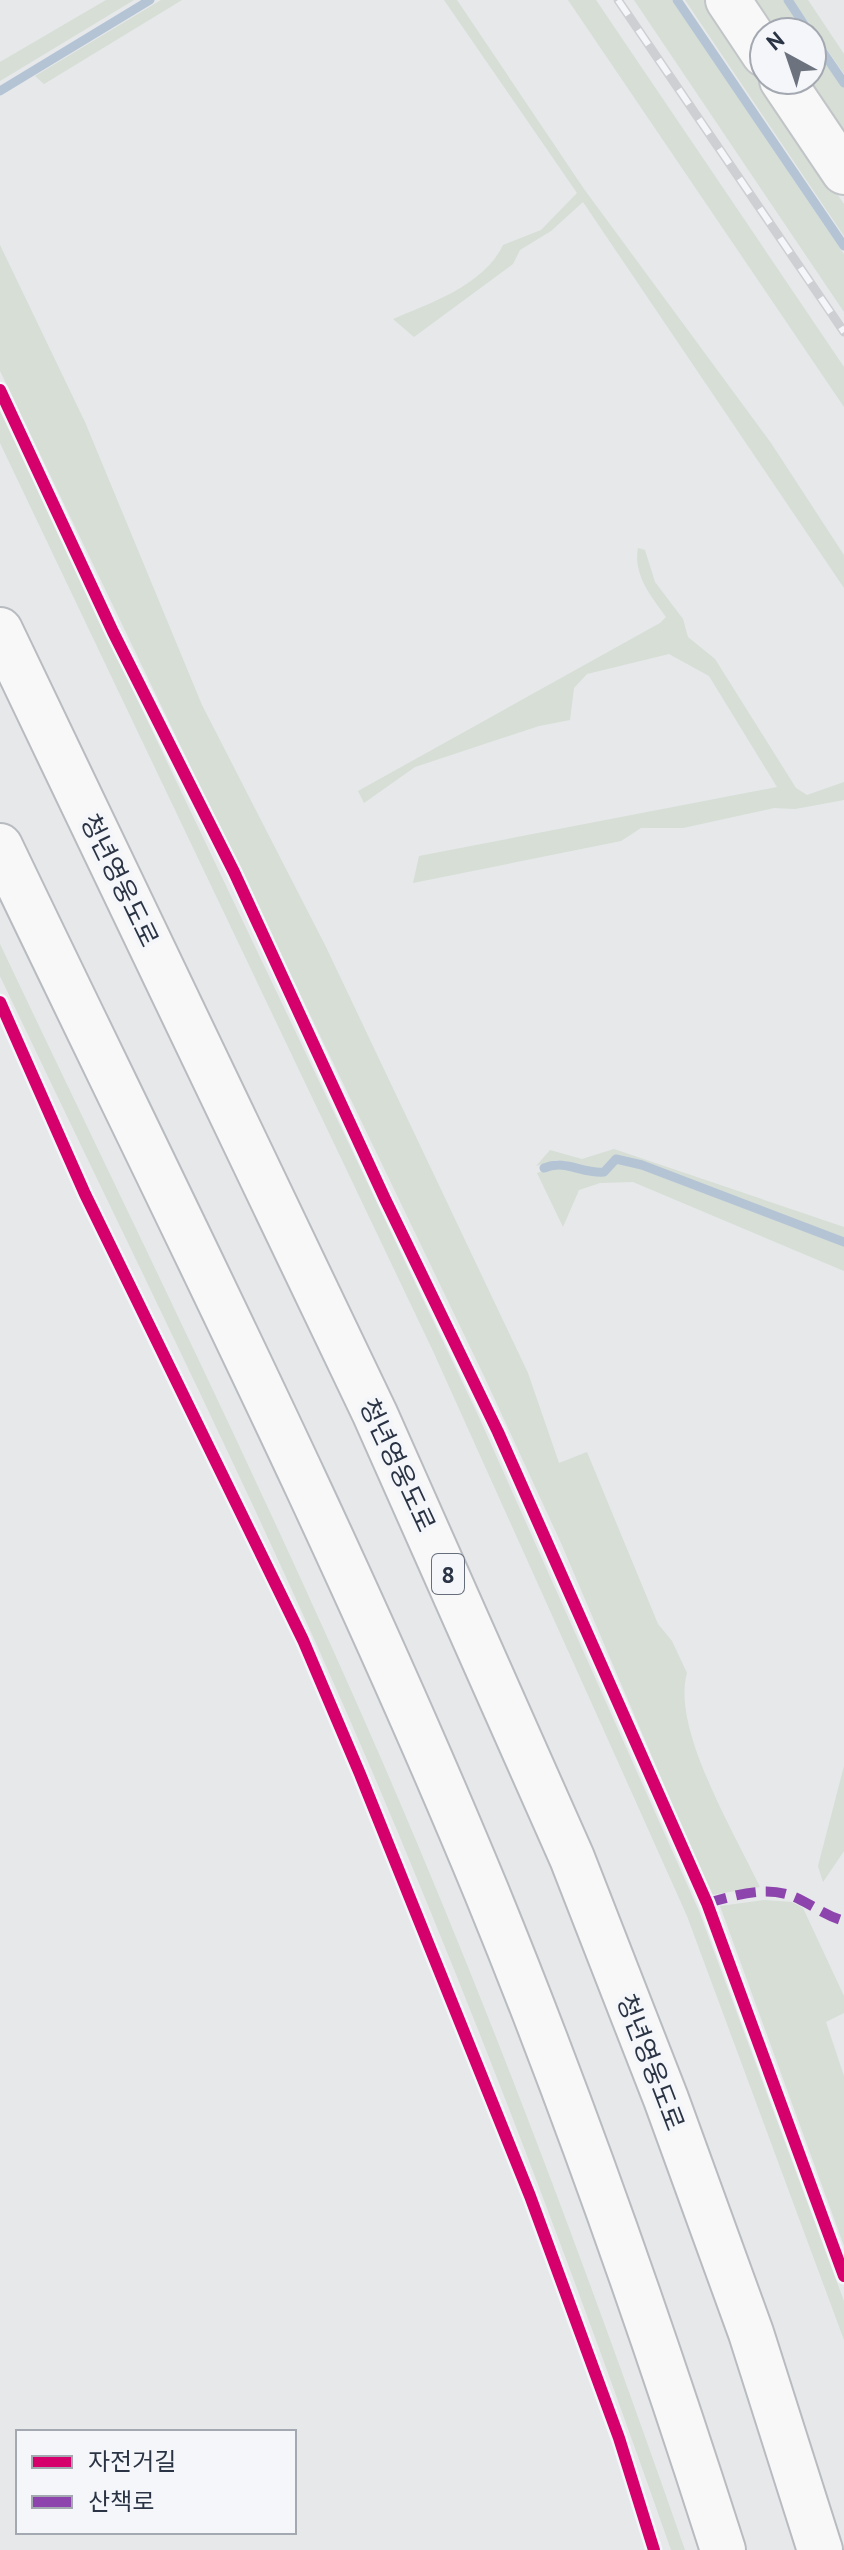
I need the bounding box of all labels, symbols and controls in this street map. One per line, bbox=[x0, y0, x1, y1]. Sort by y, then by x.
north arrow bbox=[748, 16, 828, 96]
text: N bbox=[761, 25, 790, 56]
street label: 청년영웅도로 bbox=[74, 808, 166, 952]
street label: 청년영웅도로 bbox=[353, 1393, 443, 1537]
road number: 8 bbox=[432, 1554, 464, 1594]
street label: 청년영웅도로 bbox=[610, 1989, 692, 2135]
legend bbox=[16, 2430, 296, 2534]
text: 자전거길 bbox=[88, 2446, 176, 2477]
text: 산책로 bbox=[88, 2486, 154, 2517]

